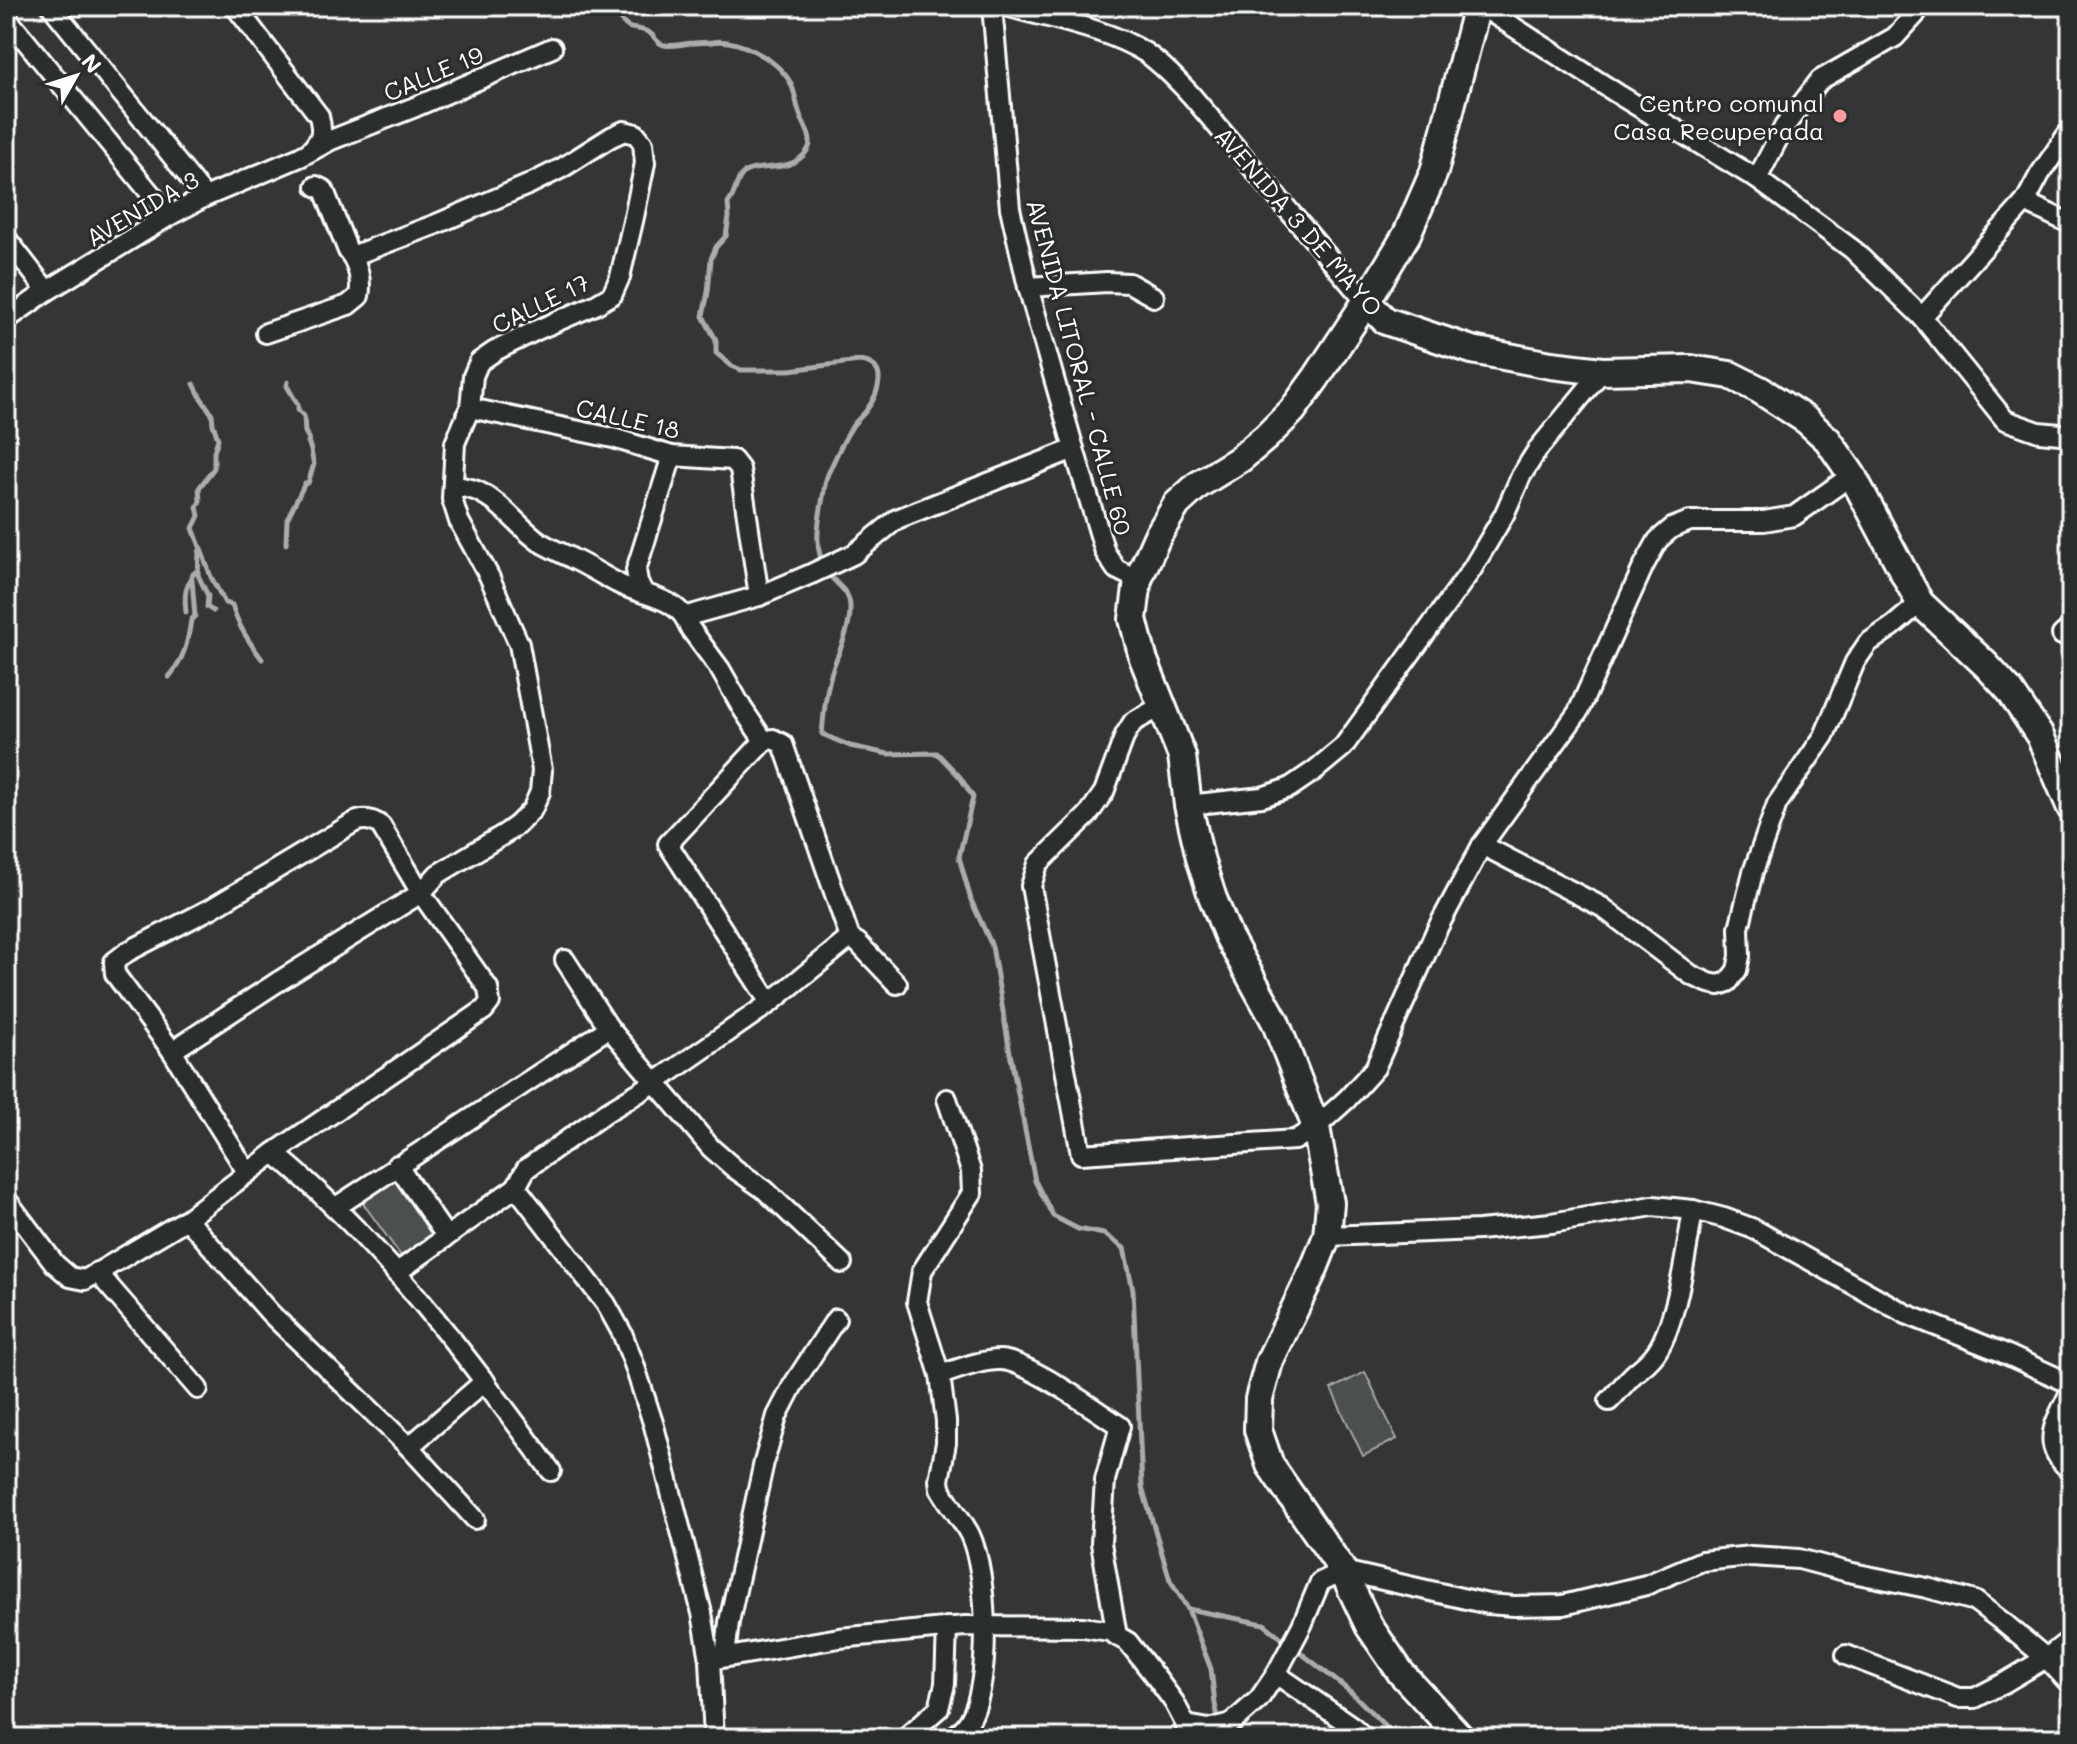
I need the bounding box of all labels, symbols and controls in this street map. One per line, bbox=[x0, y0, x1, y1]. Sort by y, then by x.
north arrow bbox=[36, 36, 116, 116]
street label: CALLE 19 bbox=[378, 38, 488, 108]
text: N bbox=[75, 47, 108, 79]
place label: Centro comunal Casa Recuperada bbox=[1613, 87, 1824, 146]
marker: Centro comunal Casa Recuperada bbox=[1831, 107, 1849, 125]
street label: AVENIDA 3 DE MAYO bbox=[1208, 120, 1390, 322]
street label: AVENIDA 3 bbox=[80, 163, 204, 253]
street label: AVENIDA LITORAL - CALLE 60 bbox=[1020, 196, 1140, 539]
street label: CALLE 17 bbox=[486, 266, 594, 340]
street label: CALLE 18 bbox=[573, 391, 683, 445]

